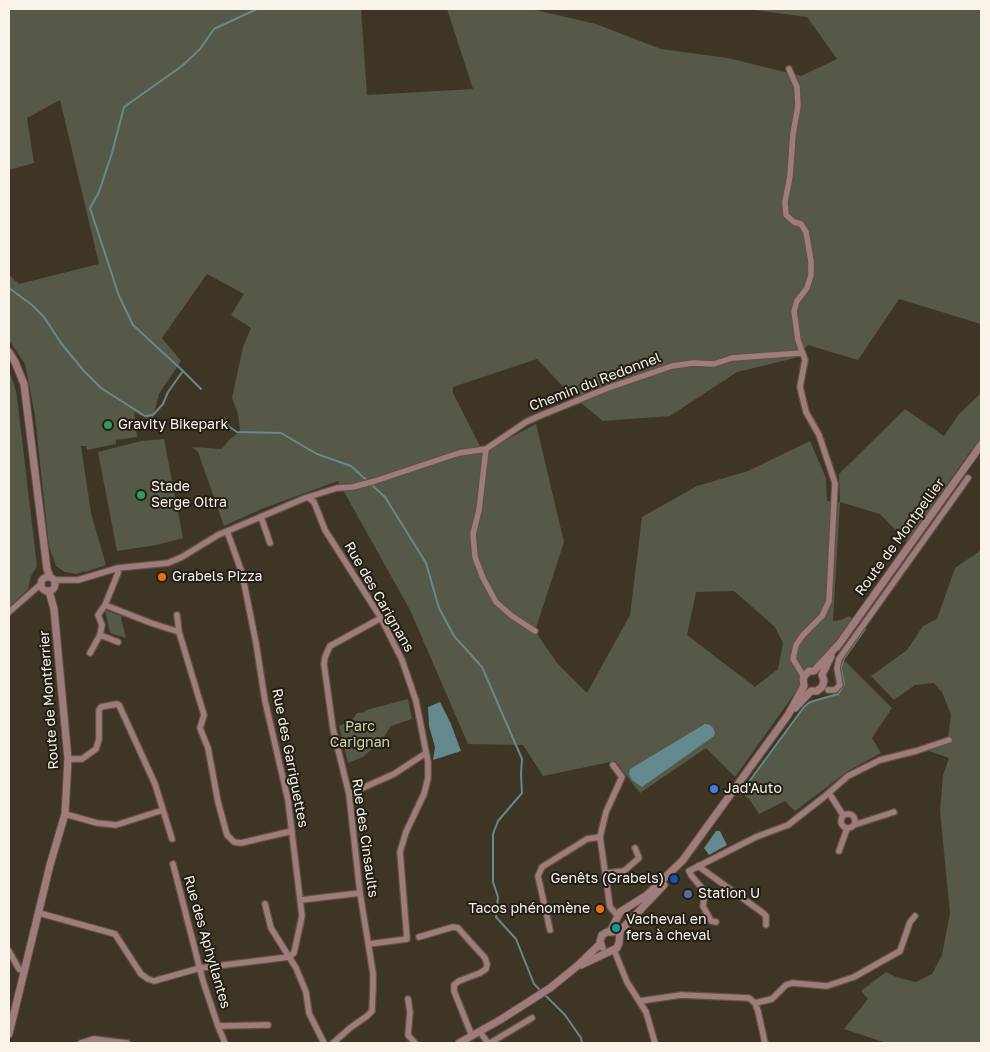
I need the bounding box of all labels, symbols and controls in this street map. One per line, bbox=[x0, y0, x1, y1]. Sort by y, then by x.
street label: Chemin du Redonnel bbox=[527, 349, 663, 415]
place label: Gravity Bikepark bbox=[118, 417, 228, 433]
marker: Gravity Bikepark bbox=[102, 419, 114, 431]
street label: Route de Montpellier bbox=[852, 475, 948, 599]
place label: Stade Serge Oltra bbox=[151, 479, 227, 512]
marker: Stade Serge Oltra bbox=[135, 489, 147, 501]
street label: Rue des Carignans bbox=[341, 539, 417, 655]
place label: Grabels Pizza bbox=[172, 569, 262, 585]
marker: Grabels Pizza bbox=[156, 571, 168, 583]
street label: Route de Montferrier bbox=[36, 630, 62, 770]
street label: Rue des Garriguettes bbox=[268, 687, 312, 829]
park label: Parc Carignan bbox=[330, 719, 390, 752]
street label: Rue des Cinsaults bbox=[348, 777, 382, 899]
place label: Jad'Auto bbox=[724, 781, 782, 797]
marker: Jad'Auto bbox=[708, 783, 720, 795]
place label: Genêts (Grabels) bbox=[550, 871, 664, 887]
marker: Genêts (Grabels) bbox=[668, 873, 680, 885]
street label: Rue des Aphyllantes bbox=[180, 874, 234, 1010]
place label: Station U bbox=[698, 886, 760, 902]
marker: Station U bbox=[682, 888, 694, 900]
place label: Tacos phénomène bbox=[468, 901, 590, 917]
marker: Tacos phénomène bbox=[594, 903, 606, 915]
place label: Vacheval en fers à cheval bbox=[626, 912, 711, 944]
marker: Vacheval en fers à cheval bbox=[610, 922, 622, 934]

